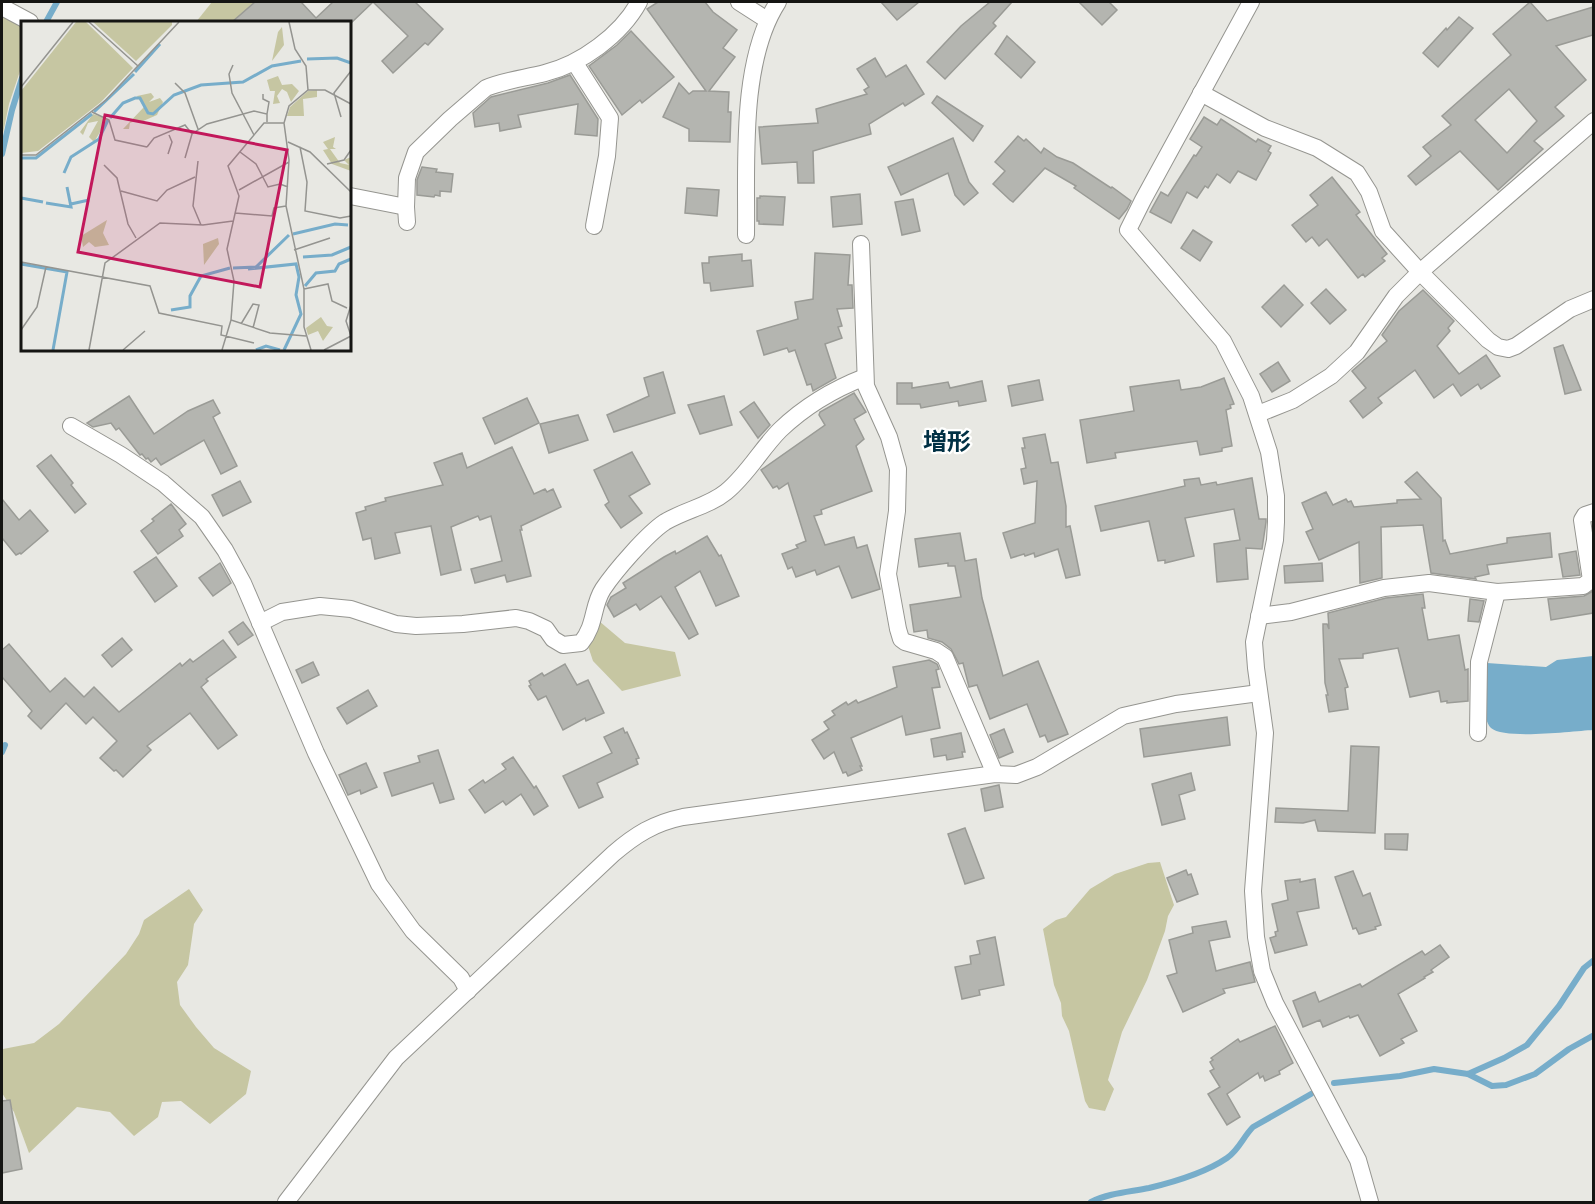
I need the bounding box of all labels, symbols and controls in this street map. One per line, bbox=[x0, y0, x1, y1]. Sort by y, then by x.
inset map bbox=[21, 21, 351, 351]
district label: 増形 bbox=[923, 427, 971, 456]

